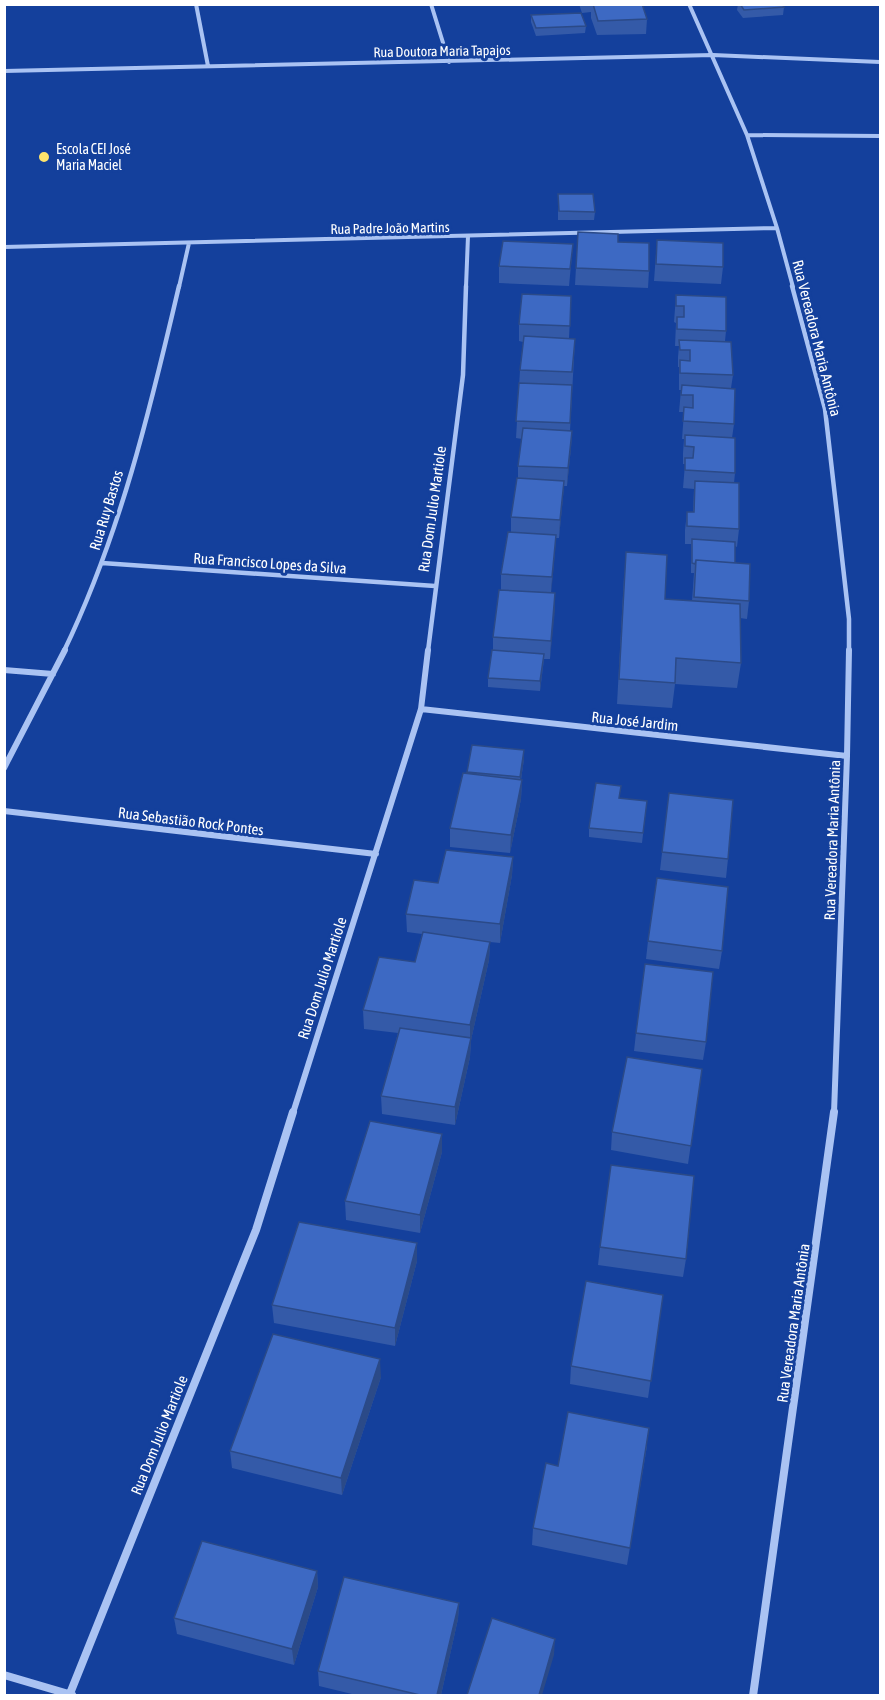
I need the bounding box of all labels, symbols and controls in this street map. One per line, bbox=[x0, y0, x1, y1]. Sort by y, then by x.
street label: Rua Doutora Maria Tapajos bbox=[373, 42, 511, 60]
place label: Escola CEI José Maria Maciel bbox=[56, 141, 131, 173]
marker: Escola CEI José Maria Maciel bbox=[37, 150, 51, 164]
street label: Rua Padre João Martins bbox=[330, 219, 450, 237]
street label: Rua Vereadora Maria Antônia bbox=[789, 258, 845, 418]
street label: Rua Dom Julio Martiole bbox=[415, 445, 449, 573]
street label: Rua Ruy Bastos bbox=[86, 468, 126, 552]
street label: Rua Francisco Lopes da Silva bbox=[193, 549, 347, 577]
street label: Rua José Jardim bbox=[591, 708, 679, 734]
street label: Rua Vereadora Maria Antônia bbox=[821, 759, 843, 920]
street label: Rua Sebastião Rock Pontes bbox=[117, 804, 265, 838]
street label: Rua Dom Julio Martiole bbox=[294, 915, 350, 1041]
street label: Rua Vereadora Maria Antônia bbox=[773, 1242, 813, 1404]
street label: Rua Dom Julio Martiole bbox=[127, 1373, 191, 1497]

